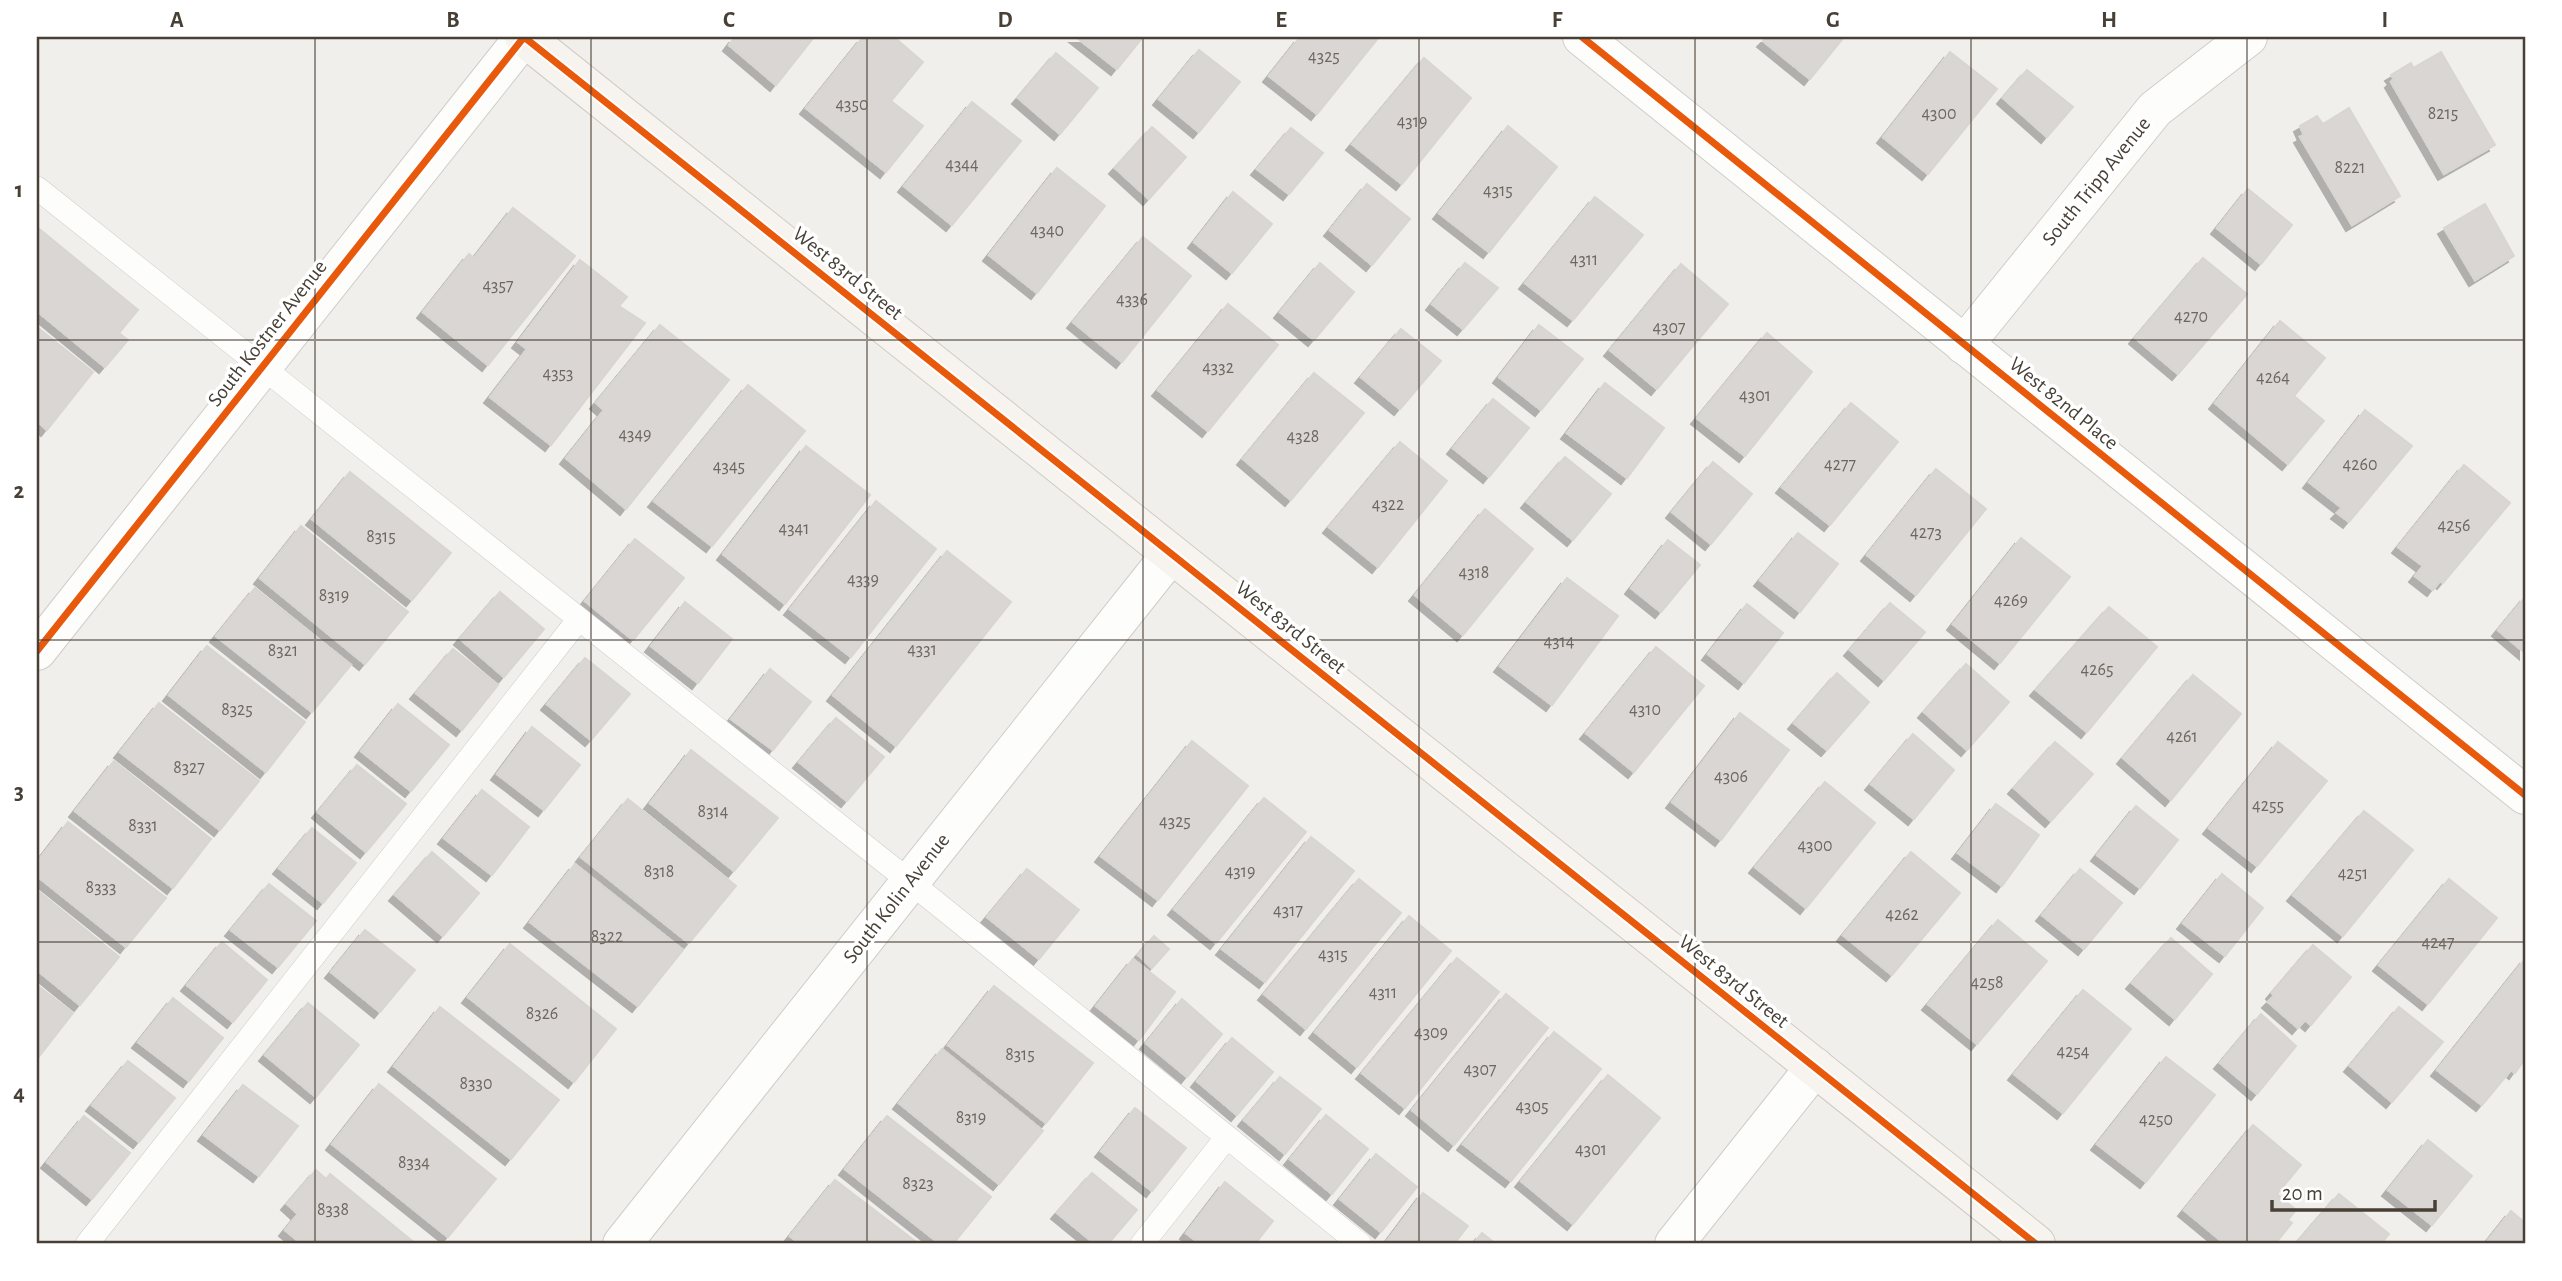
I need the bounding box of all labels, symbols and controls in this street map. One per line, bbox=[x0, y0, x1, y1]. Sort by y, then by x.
text: A bbox=[170, 9, 184, 32]
text: B bbox=[446, 9, 460, 32]
text: C bbox=[723, 9, 735, 32]
text: D bbox=[997, 9, 1013, 32]
text: E bbox=[1275, 9, 1287, 32]
text: F bbox=[1552, 9, 1563, 32]
text: G bbox=[1826, 9, 1840, 32]
text: H bbox=[2101, 9, 2117, 32]
text: I bbox=[2382, 9, 2388, 32]
house number: 4325 bbox=[1308, 48, 1340, 66]
house number: 4350 bbox=[835, 96, 869, 114]
house number: 4300 bbox=[1921, 105, 1957, 123]
house number: 8215 bbox=[2428, 105, 2458, 123]
house number: 4319 bbox=[1397, 113, 1427, 131]
street label: South Tripp Avenue bbox=[2038, 113, 2154, 249]
house number: 4344 bbox=[945, 156, 979, 174]
house number: 8221 bbox=[2334, 159, 2366, 177]
text: 1 bbox=[15, 179, 23, 202]
house number: 4315 bbox=[1483, 182, 1513, 200]
house number: 4340 bbox=[1030, 222, 1064, 240]
street label: West 83rd Street bbox=[789, 223, 907, 324]
house number: 4311 bbox=[1570, 251, 1598, 269]
street label: South Kostner Avenue bbox=[204, 256, 331, 410]
house number: 4357 bbox=[482, 277, 514, 295]
house number: 4336 bbox=[1116, 291, 1148, 309]
house number: 4270 bbox=[2174, 308, 2208, 326]
house number: 4307 bbox=[1652, 319, 1686, 337]
street label: West 82nd Place bbox=[2005, 353, 2122, 454]
house number: 4332 bbox=[1202, 359, 1234, 377]
house number: 4353 bbox=[542, 365, 574, 383]
house number: 4264 bbox=[2256, 369, 2290, 387]
house number: 4301 bbox=[1739, 387, 1771, 405]
house number: 4349 bbox=[618, 426, 652, 444]
house number: 4328 bbox=[1287, 428, 1319, 446]
house number: 4277 bbox=[1824, 456, 1856, 474]
house number: 4260 bbox=[2343, 456, 2377, 474]
house number: 4345 bbox=[713, 458, 745, 476]
text: 2 bbox=[14, 480, 25, 503]
house number: 4322 bbox=[1372, 496, 1404, 514]
house number: 4256 bbox=[2438, 517, 2470, 535]
house number: 4341 bbox=[779, 520, 809, 538]
house number: 4273 bbox=[1910, 524, 1942, 542]
house number: 8315 bbox=[366, 528, 396, 546]
house number: 4318 bbox=[1459, 564, 1489, 582]
house number: 4339 bbox=[847, 571, 879, 589]
street label: West 83rd Street bbox=[1232, 577, 1350, 678]
house number: 8319 bbox=[319, 587, 349, 605]
house number: 4269 bbox=[1994, 592, 2028, 610]
house number: 4314 bbox=[1544, 633, 1575, 651]
house number: 4331 bbox=[907, 641, 937, 659]
house number: 8321 bbox=[268, 642, 298, 660]
house number: 4265 bbox=[2081, 661, 2113, 679]
house number: 8325 bbox=[221, 701, 253, 719]
house number: 4310 bbox=[1629, 701, 1661, 719]
house number: 4261 bbox=[2166, 728, 2198, 746]
house number: 8327 bbox=[173, 759, 205, 777]
house number: 4306 bbox=[1714, 768, 1748, 786]
text: 3 bbox=[14, 781, 24, 804]
house number: 4255 bbox=[2252, 797, 2284, 815]
house number: 8314 bbox=[698, 803, 729, 821]
house number: 4325 bbox=[1159, 813, 1191, 831]
house number: 8331 bbox=[128, 817, 158, 835]
street label: South Kolin Avenue bbox=[839, 829, 954, 967]
house number: 4300 bbox=[1797, 837, 1833, 855]
house number: 8318 bbox=[644, 863, 674, 881]
house number: 4319 bbox=[1225, 863, 1255, 881]
house number: 4251 bbox=[2338, 865, 2368, 883]
house number: 8333 bbox=[86, 879, 116, 897]
house number: 4317 bbox=[1273, 902, 1303, 920]
house number: 4262 bbox=[1885, 906, 1919, 924]
house number: 8322 bbox=[591, 928, 623, 946]
street label: West 83rd Street bbox=[1675, 931, 1793, 1032]
house number: 4247 bbox=[2421, 934, 2455, 952]
house number: 4315 bbox=[1318, 946, 1348, 964]
house number: 4258 bbox=[1971, 974, 2003, 992]
house number: 4311 bbox=[1369, 984, 1397, 1002]
house number: 8326 bbox=[526, 1005, 558, 1023]
house number: 4309 bbox=[1414, 1024, 1448, 1042]
house number: 4254 bbox=[2056, 1043, 2090, 1061]
house number: 8315 bbox=[1005, 1046, 1035, 1064]
house number: 4307 bbox=[1463, 1061, 1497, 1079]
house number: 8330 bbox=[460, 1075, 492, 1093]
text: 4 bbox=[13, 1082, 25, 1105]
house number: 4305 bbox=[1515, 1098, 1549, 1116]
house number: 8319 bbox=[956, 1109, 986, 1127]
house number: 4250 bbox=[2139, 1111, 2173, 1129]
house number: 4301 bbox=[1575, 1141, 1607, 1159]
house number: 8334 bbox=[398, 1154, 430, 1172]
scale bar bbox=[2272, 1169, 2434, 1213]
house number: 8323 bbox=[902, 1175, 934, 1193]
text: 20 m bbox=[2282, 1183, 2323, 1204]
house number: 8338 bbox=[317, 1201, 349, 1219]

